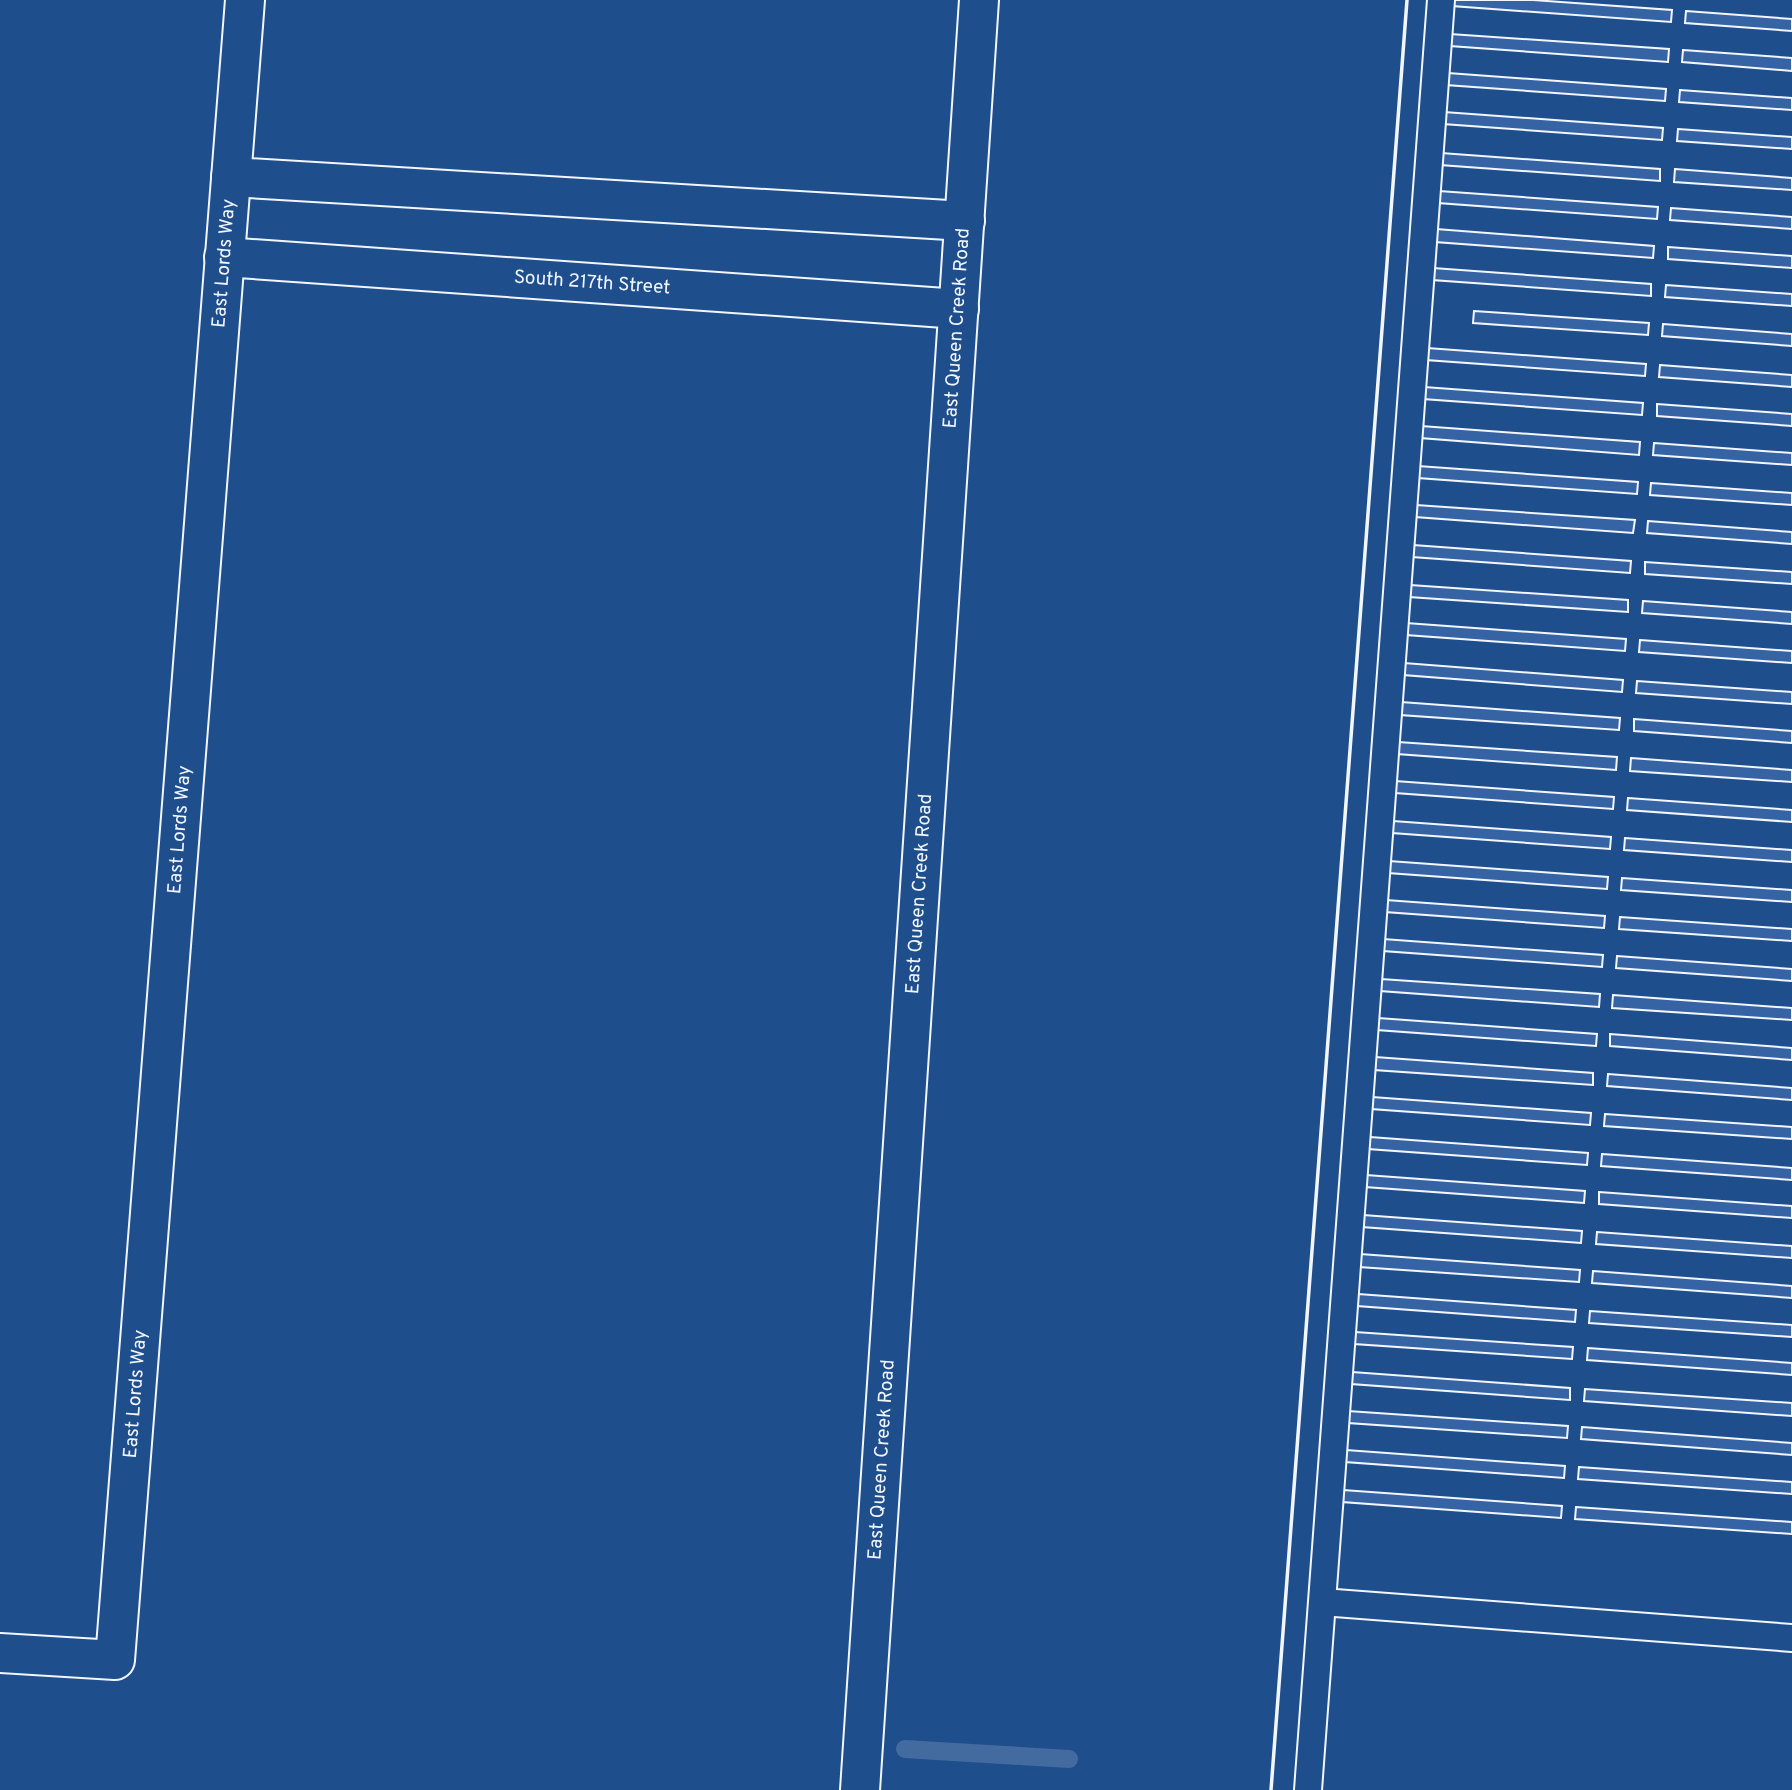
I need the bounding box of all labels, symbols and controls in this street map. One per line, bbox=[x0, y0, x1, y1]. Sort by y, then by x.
street label: East Lords Way bbox=[207, 198, 241, 329]
street label: East Queen Creek Road bbox=[939, 227, 976, 429]
street label: South 217th Street bbox=[513, 266, 671, 301]
street label: East Lords Way bbox=[163, 765, 197, 895]
street label: East Queen Creek Road bbox=[901, 793, 938, 995]
street label: East Lords Way bbox=[119, 1329, 153, 1459]
street label: East Queen Creek Road bbox=[863, 1359, 901, 1561]

